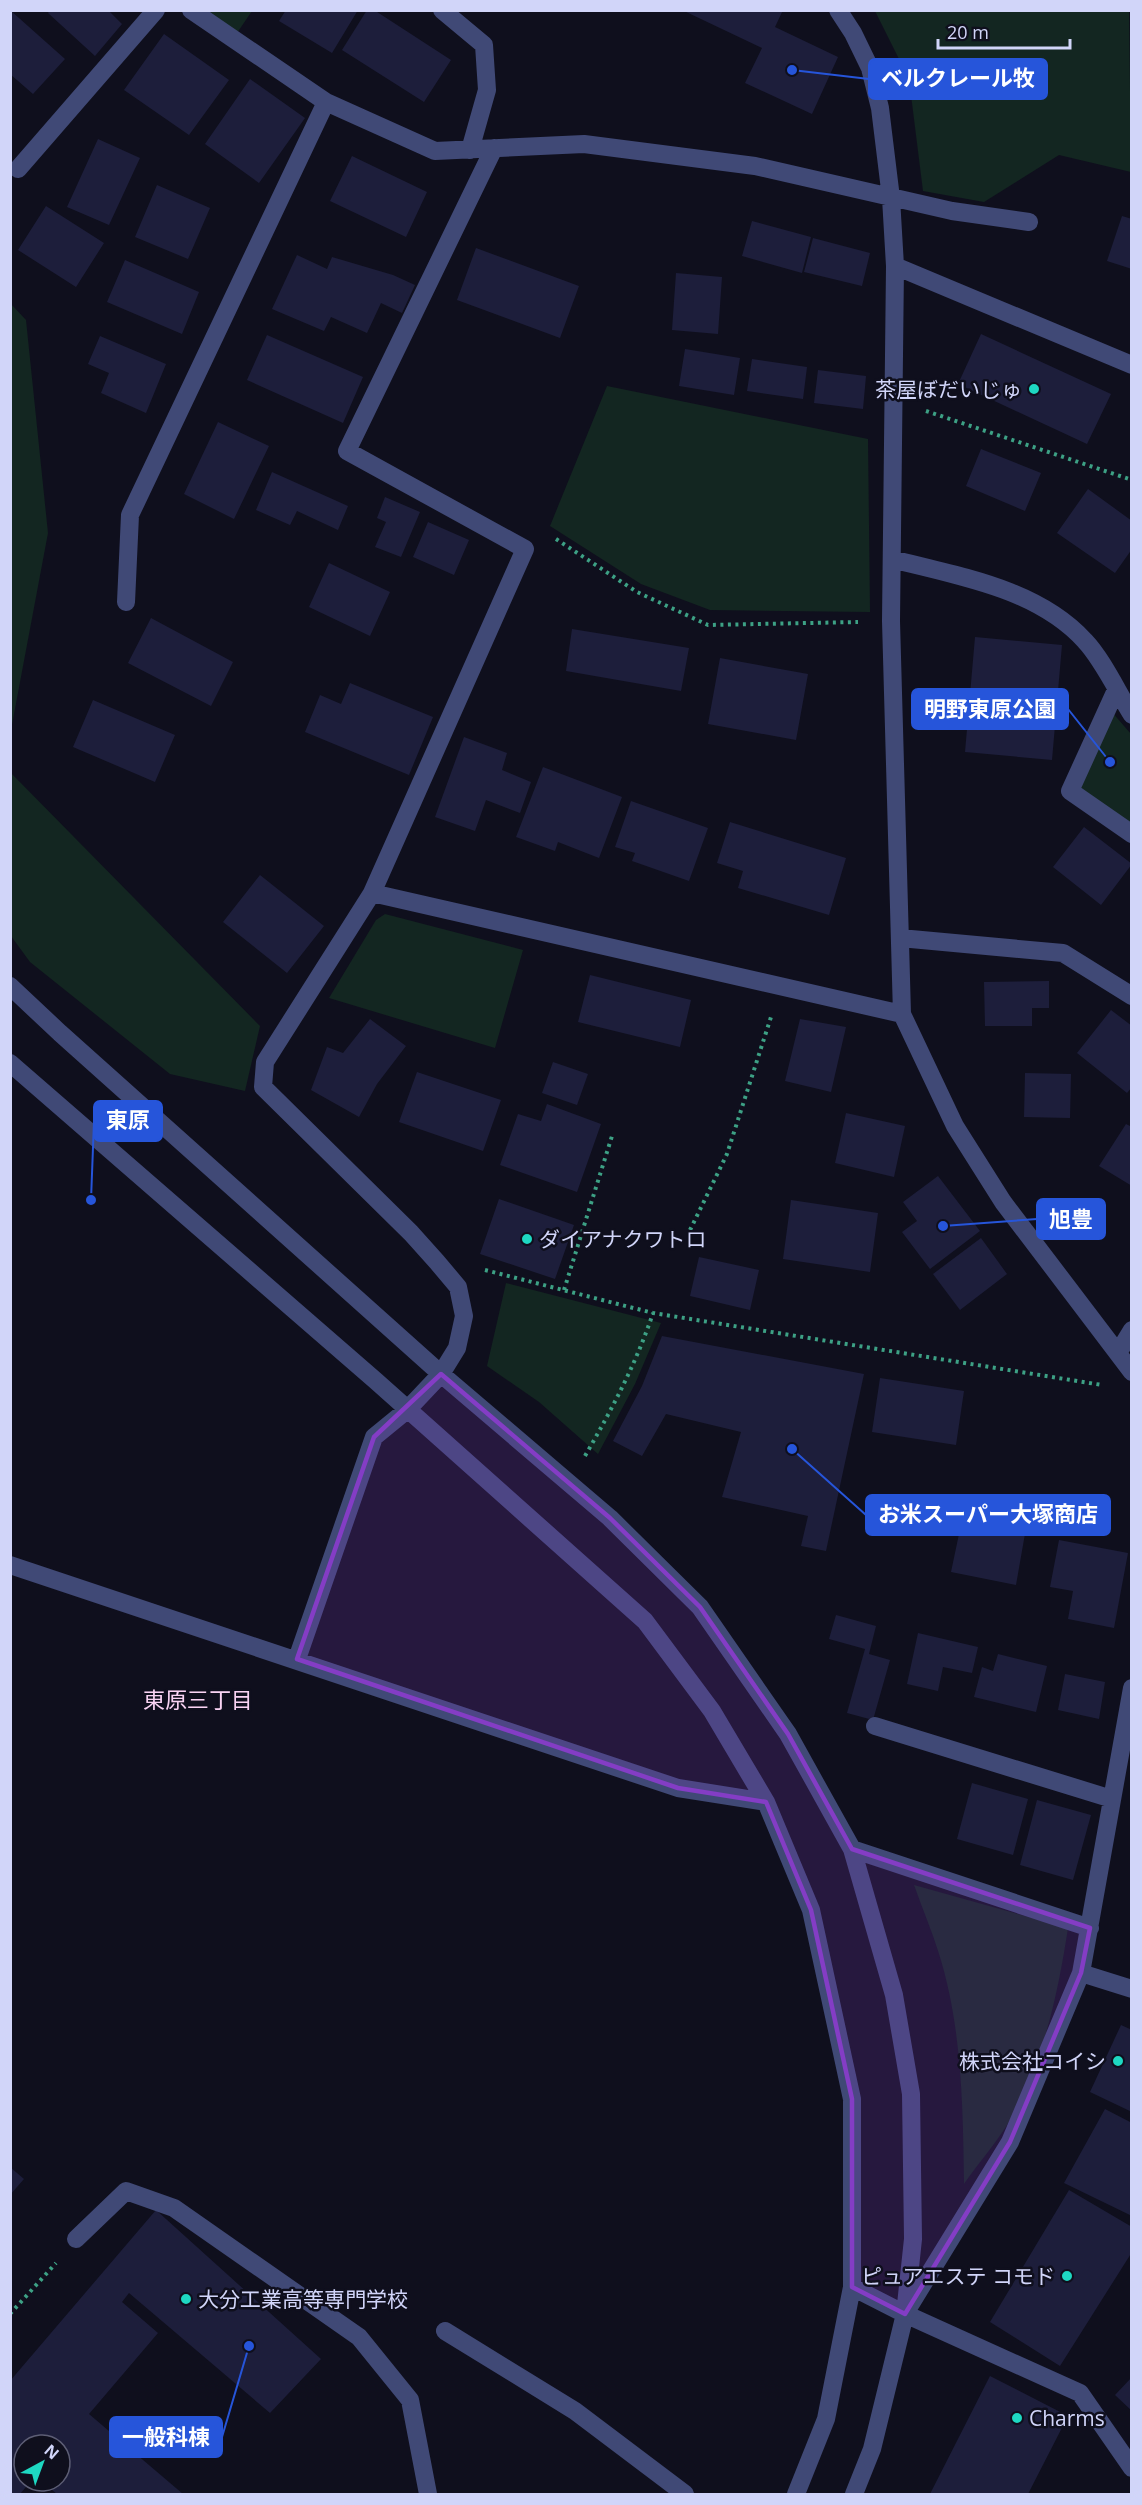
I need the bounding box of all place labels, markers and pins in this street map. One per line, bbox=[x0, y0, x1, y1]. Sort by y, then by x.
callout: ベルクレール牧 bbox=[869, 59, 1047, 99]
place label: 茶屋ぼだいじゅ bbox=[875, 375, 1022, 403]
marker: 茶屋ぼだいじゅ bbox=[1027, 382, 1041, 396]
callout: 明野東原公園 bbox=[912, 689, 1068, 729]
callout: 東原 bbox=[94, 1101, 162, 1141]
callout: 旭豊 bbox=[1037, 1199, 1105, 1239]
place label: ダイアナクワトロ bbox=[539, 1225, 707, 1253]
marker: ダイアナクワトロ bbox=[520, 1232, 534, 1246]
callout: お米スーパー大塚商店 bbox=[866, 1495, 1110, 1535]
place label: 株式会社コイシ bbox=[959, 2047, 1106, 2075]
marker: 株式会社コイシ bbox=[1111, 2054, 1125, 2068]
place label: ピュアエステ コモド bbox=[861, 2262, 1055, 2290]
marker: ピュアエステ コモド bbox=[1060, 2269, 1074, 2283]
place label: 大分工業高等専門学校 bbox=[198, 2285, 408, 2313]
marker: 大分工業高等専門学校 bbox=[179, 2292, 193, 2306]
place label: Charms bbox=[1029, 2404, 1105, 2432]
marker: Charms bbox=[1010, 2411, 1024, 2425]
callout: 一般科棟 bbox=[110, 2417, 222, 2457]

